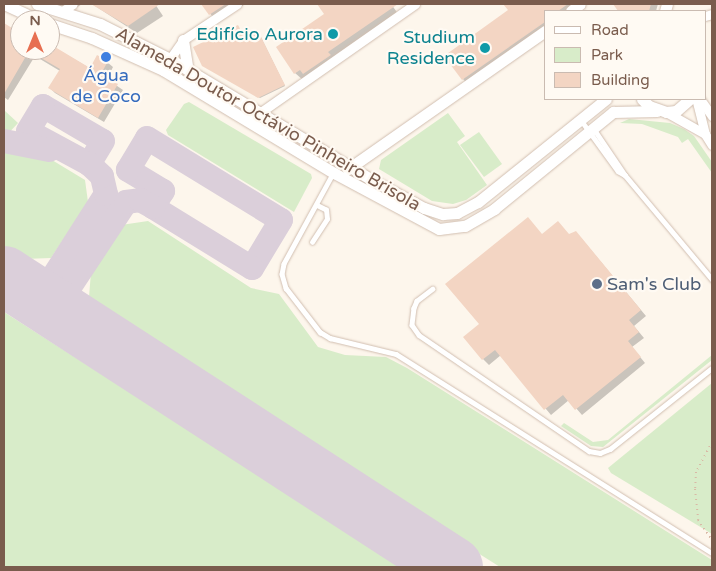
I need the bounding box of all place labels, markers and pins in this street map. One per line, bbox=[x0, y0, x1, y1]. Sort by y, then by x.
place label: Edifício Aurora bbox=[196, 23, 323, 45]
place label: Studium Residence bbox=[387, 27, 475, 70]
marker: Edifício Aurora bbox=[327, 28, 339, 40]
marker: Studium Residence bbox=[479, 42, 491, 54]
marker: Água de Coco bbox=[100, 51, 112, 63]
place label: Água de Coco bbox=[71, 65, 141, 108]
place label: Sam's Club bbox=[607, 273, 701, 295]
marker: Sam's Club bbox=[591, 278, 603, 290]

